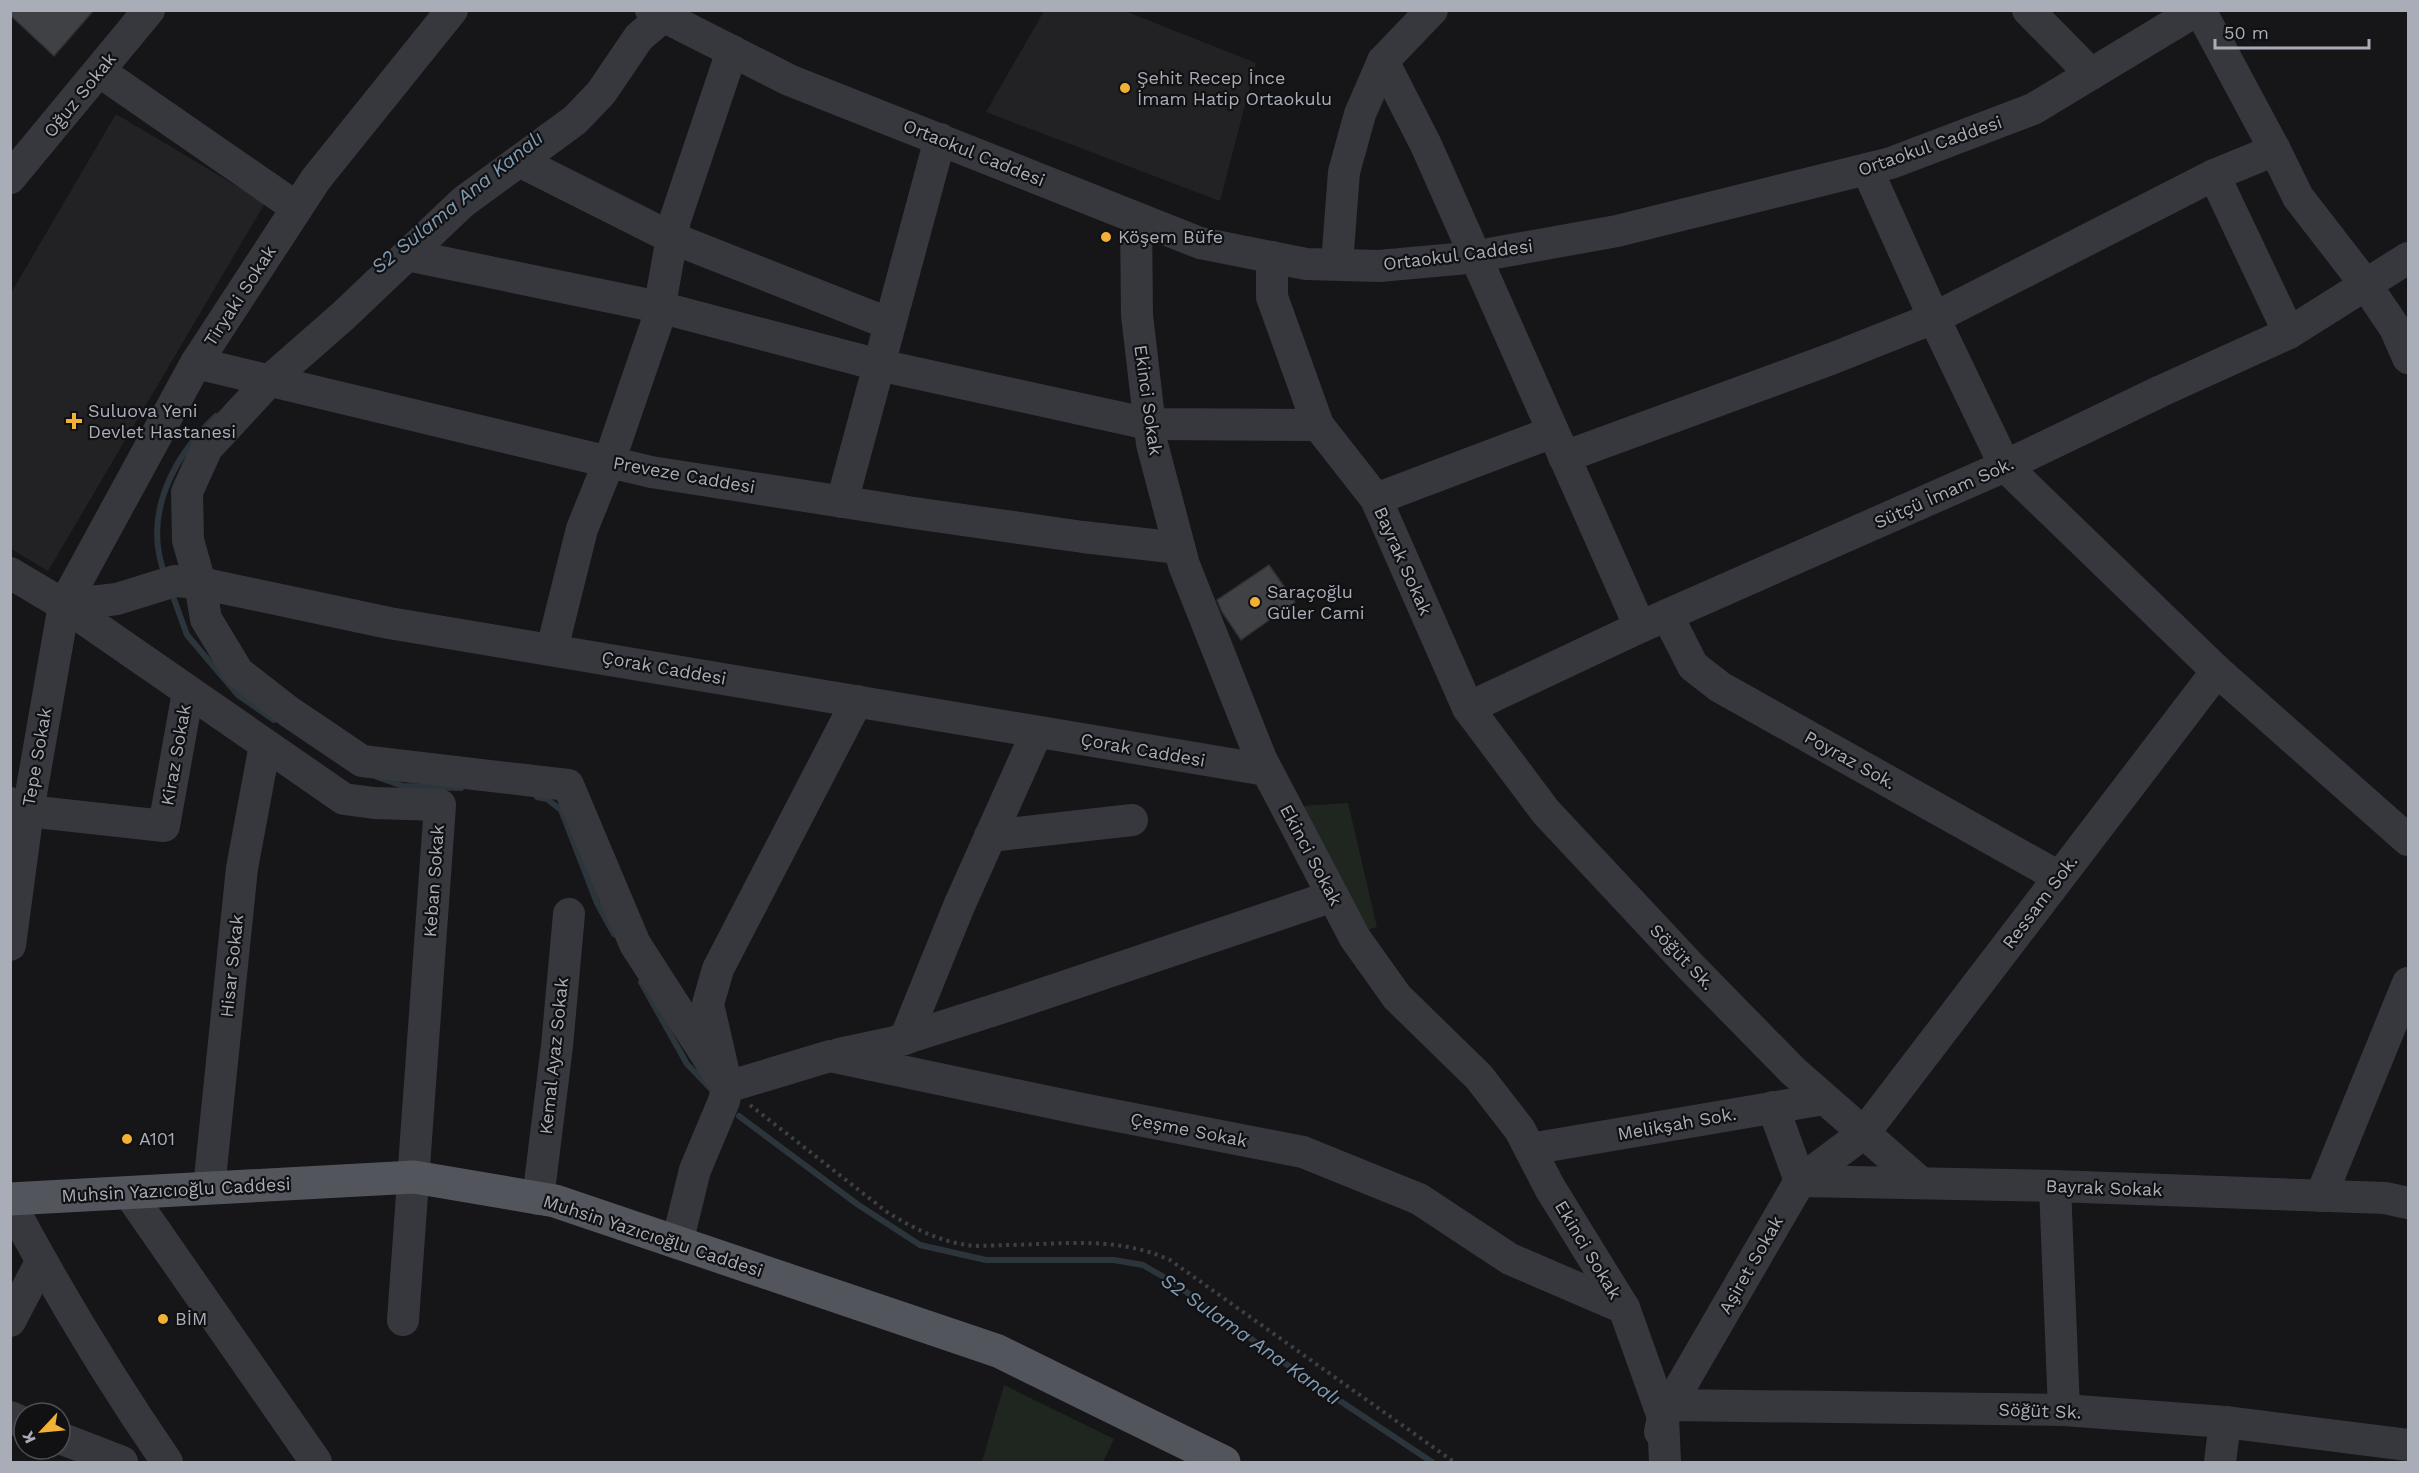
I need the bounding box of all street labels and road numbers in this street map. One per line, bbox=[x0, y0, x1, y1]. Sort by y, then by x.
street label: Oğuz Sokak bbox=[39, 48, 120, 141]
street label: Ortaokul Caddesi bbox=[1855, 111, 2005, 180]
street label: Ortaokul Caddesi bbox=[900, 115, 1048, 191]
street label: Ortaokul Caddesi bbox=[1382, 235, 1534, 274]
street label: Tiryaki Sokak bbox=[199, 241, 280, 350]
street label: Ekinci Sokak bbox=[1130, 343, 1167, 457]
street label: Preveze Caddesi bbox=[612, 452, 757, 497]
street label: Sütçü İmam Sok. bbox=[1871, 452, 2017, 533]
street label: Bayrak Sokak bbox=[1370, 503, 1437, 618]
street label: Çorak Caddesi bbox=[600, 646, 728, 689]
street label: Kiraz Sokak bbox=[156, 703, 195, 807]
street label: Tepe Sokak bbox=[17, 706, 56, 808]
street label: Poyraz Sok. bbox=[1801, 726, 1900, 793]
street label: Çorak Caddesi bbox=[1079, 728, 1207, 771]
street label: Ekinci Sokak bbox=[1276, 801, 1347, 909]
street label: Keban Sokak bbox=[419, 824, 448, 938]
street label: Ressam Sok. bbox=[1998, 851, 2082, 953]
street label: Hisar Sokak bbox=[216, 913, 247, 1019]
street label: Söğüt Sk. bbox=[1646, 919, 1719, 994]
street label: Kemal Ayaz Sokak bbox=[535, 976, 572, 1136]
street label: Melikşah Sok. bbox=[1616, 1103, 1738, 1144]
street label: Çeşme Sokak bbox=[1129, 1108, 1249, 1151]
street label: Muhsin Yazıcıoğlu Caddesi bbox=[61, 1173, 291, 1206]
street label: Bayrak Sokak bbox=[2045, 1175, 2163, 1200]
street label: Muhsin Yazıcıoğlu Caddesi bbox=[541, 1190, 765, 1281]
street label: Ekinci Sokak bbox=[1551, 1197, 1626, 1303]
street label: Aşiret Sokak bbox=[1714, 1212, 1787, 1317]
street label: Söğüt Sk. bbox=[1998, 1399, 2082, 1422]

